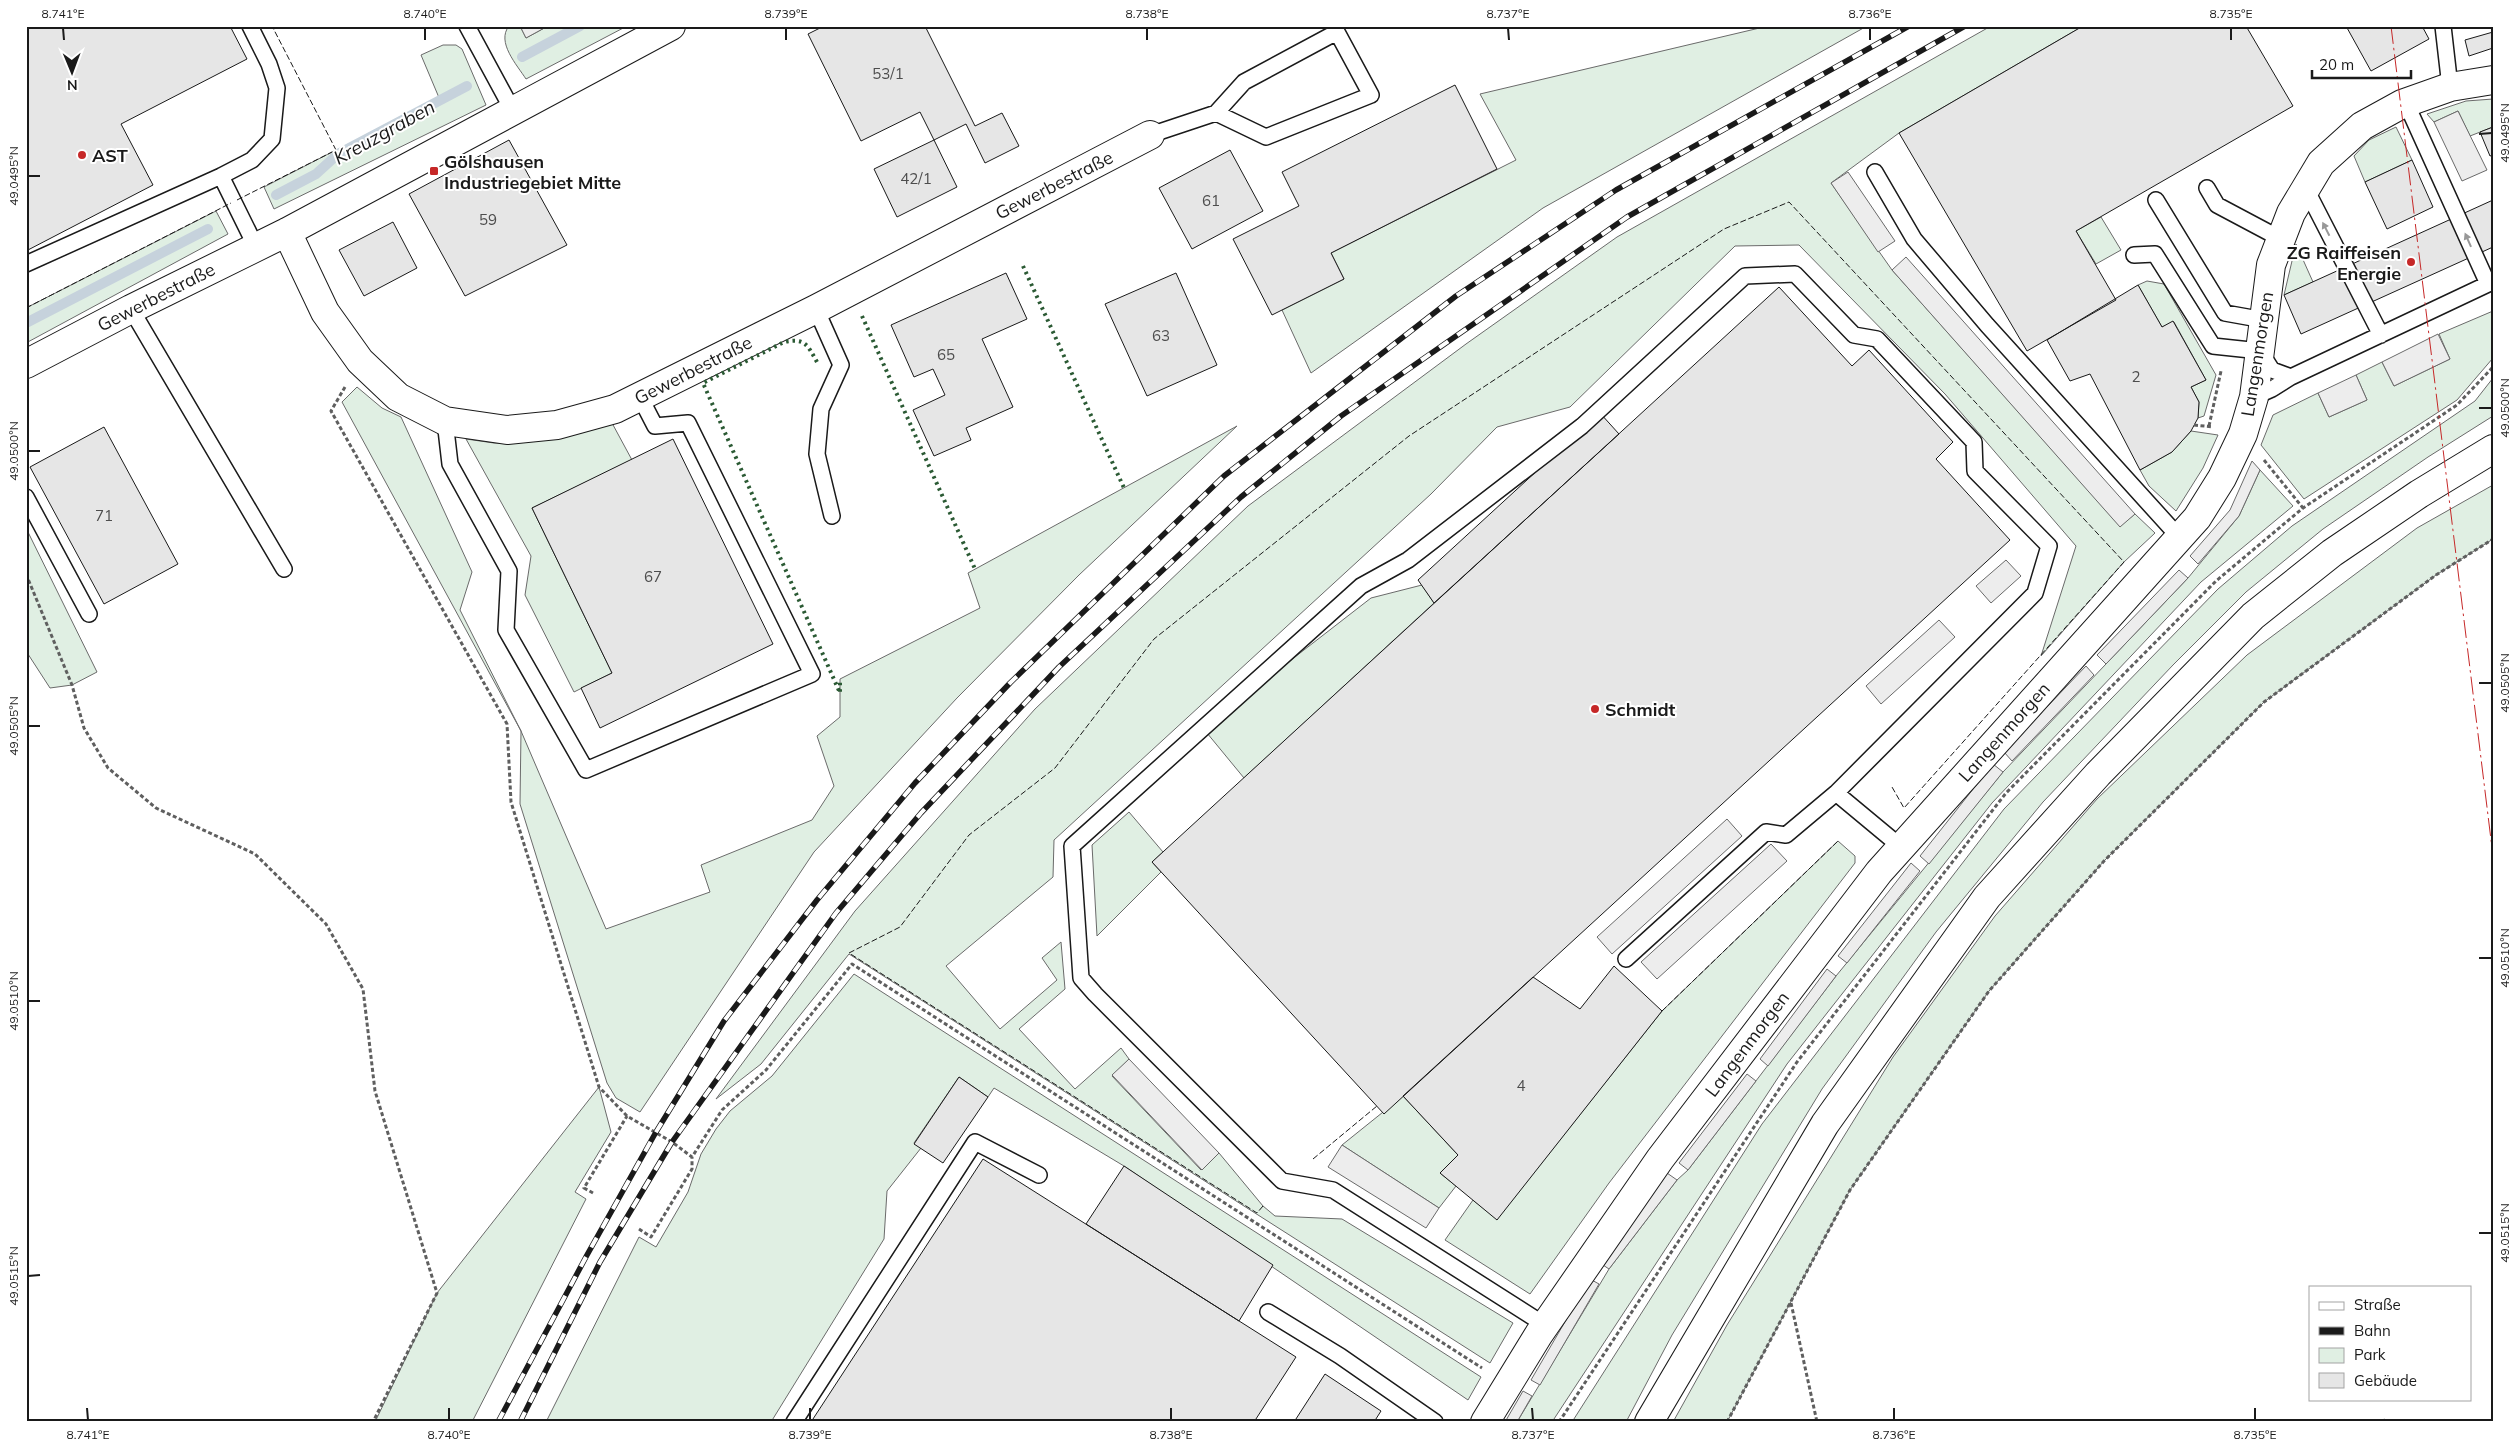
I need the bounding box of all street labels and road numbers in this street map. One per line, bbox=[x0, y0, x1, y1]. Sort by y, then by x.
street label: Gewerbestraße bbox=[991, 146, 1117, 224]
street label: Gewerbestraße bbox=[93, 258, 219, 336]
street label: Langenmorgen bbox=[2236, 290, 2278, 418]
street label: Gewerbestraße bbox=[630, 331, 756, 409]
street label: Langenmorgen bbox=[1953, 677, 2055, 787]
street label: Langenmorgen bbox=[1700, 987, 1794, 1101]

